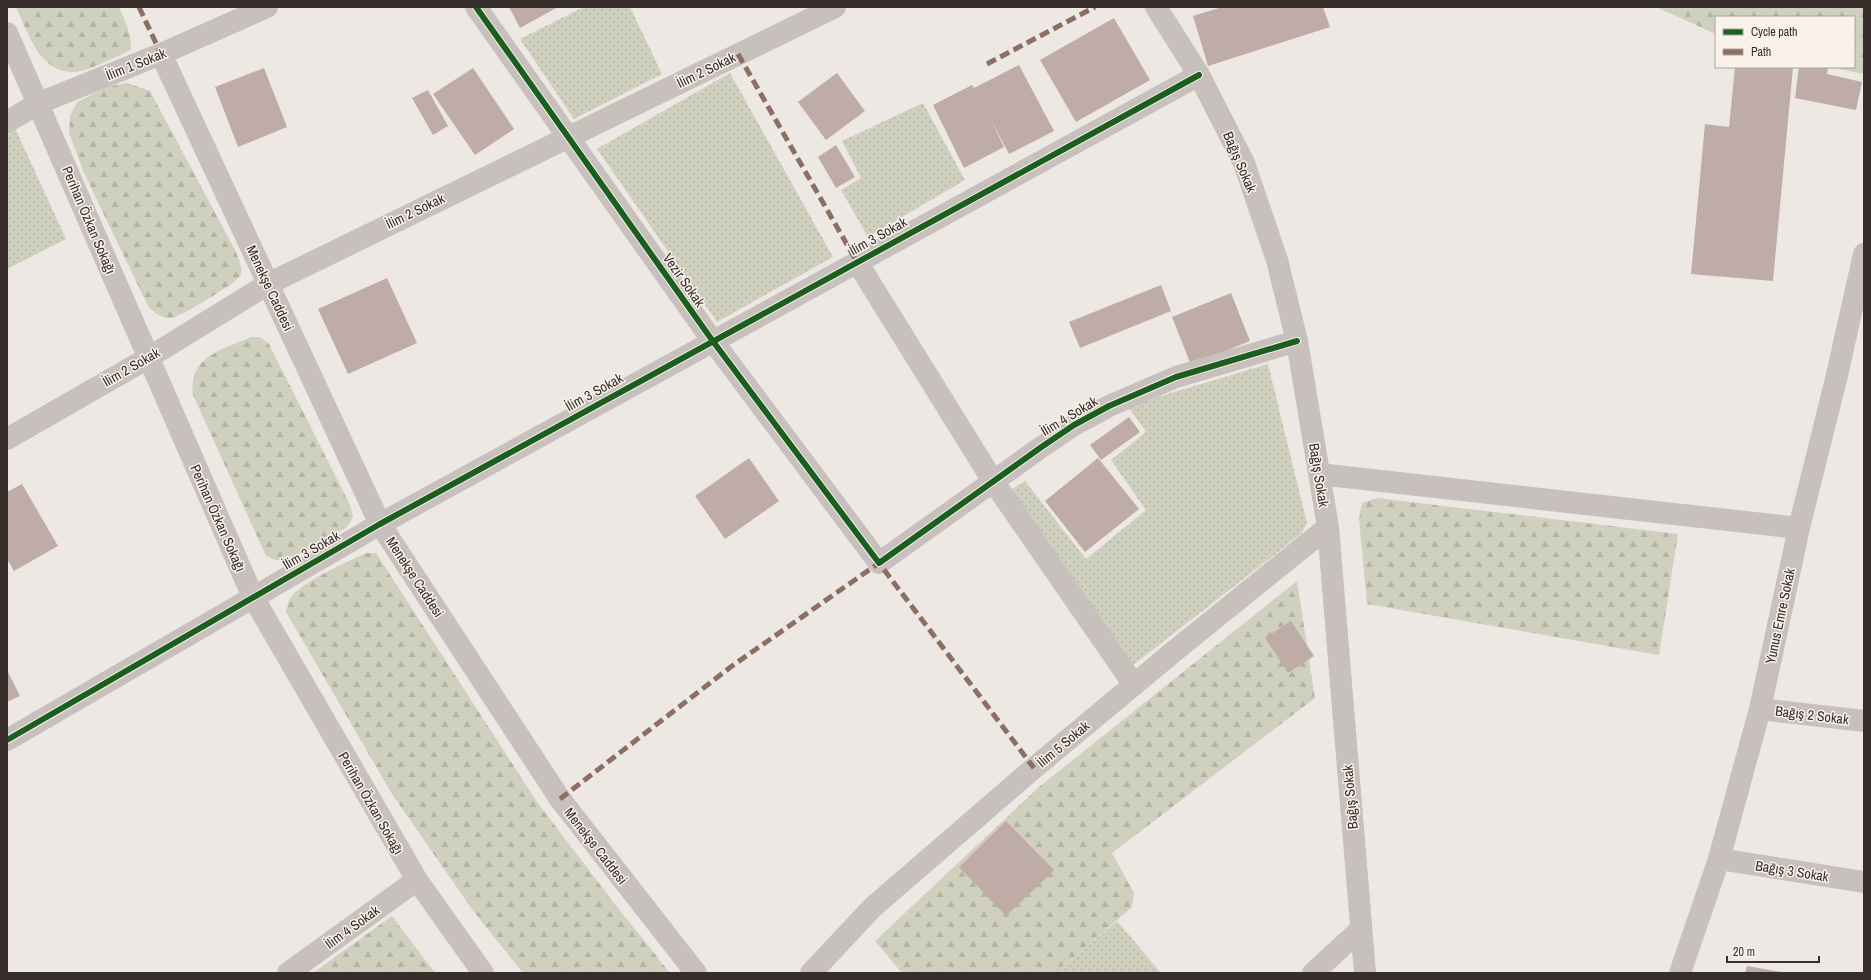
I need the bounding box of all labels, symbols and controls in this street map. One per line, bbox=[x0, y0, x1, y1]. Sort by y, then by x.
legend bbox=[1715, 16, 1855, 68]
text: Cycle path bbox=[1751, 24, 1798, 40]
street label: İlim 1 Sokak bbox=[103, 44, 169, 84]
text: Path bbox=[1751, 44, 1771, 60]
street label: İlim 2 Sokak bbox=[674, 48, 739, 92]
street label: Bağış Sokak bbox=[1219, 129, 1261, 195]
street label: Perihan Özkan Sokağı bbox=[58, 163, 120, 277]
street label: İlim 2 Sokak bbox=[383, 189, 448, 233]
street label: İlim 3 Sokak bbox=[846, 213, 910, 259]
street label: Menekşe Caddesi bbox=[242, 242, 298, 334]
street label: Vezir Sokak bbox=[659, 250, 709, 310]
street label: İlim 2 Sokak bbox=[99, 343, 163, 391]
street label: İlim 3 Sokak bbox=[562, 369, 626, 415]
street label: İlim 4 Sokak bbox=[1037, 392, 1101, 440]
street label: Bağış Sokak bbox=[1305, 442, 1333, 508]
street label: Perihan Özkan Sokağı bbox=[186, 462, 250, 574]
street label: İlim 3 Sokak bbox=[279, 526, 343, 574]
street label: Menekşe Caddesi bbox=[382, 533, 448, 621]
street label: Yunus Emre Sokak bbox=[1761, 566, 1799, 666]
street label: Bağış 2 Sokak bbox=[1774, 702, 1850, 728]
street label: İlim 5 Sokak bbox=[1033, 717, 1093, 771]
street label: Perihan Özkan Sokağı bbox=[334, 748, 408, 858]
street label: Bağış Sokak bbox=[1338, 764, 1362, 830]
street label: Menekşe Caddesi bbox=[560, 804, 632, 888]
street label: Bağış 3 Sokak bbox=[1754, 856, 1830, 886]
street label: İlim 4 Sokak bbox=[321, 901, 383, 953]
scale bar bbox=[1727, 938, 1819, 964]
text: 20 m bbox=[1733, 944, 1755, 960]

